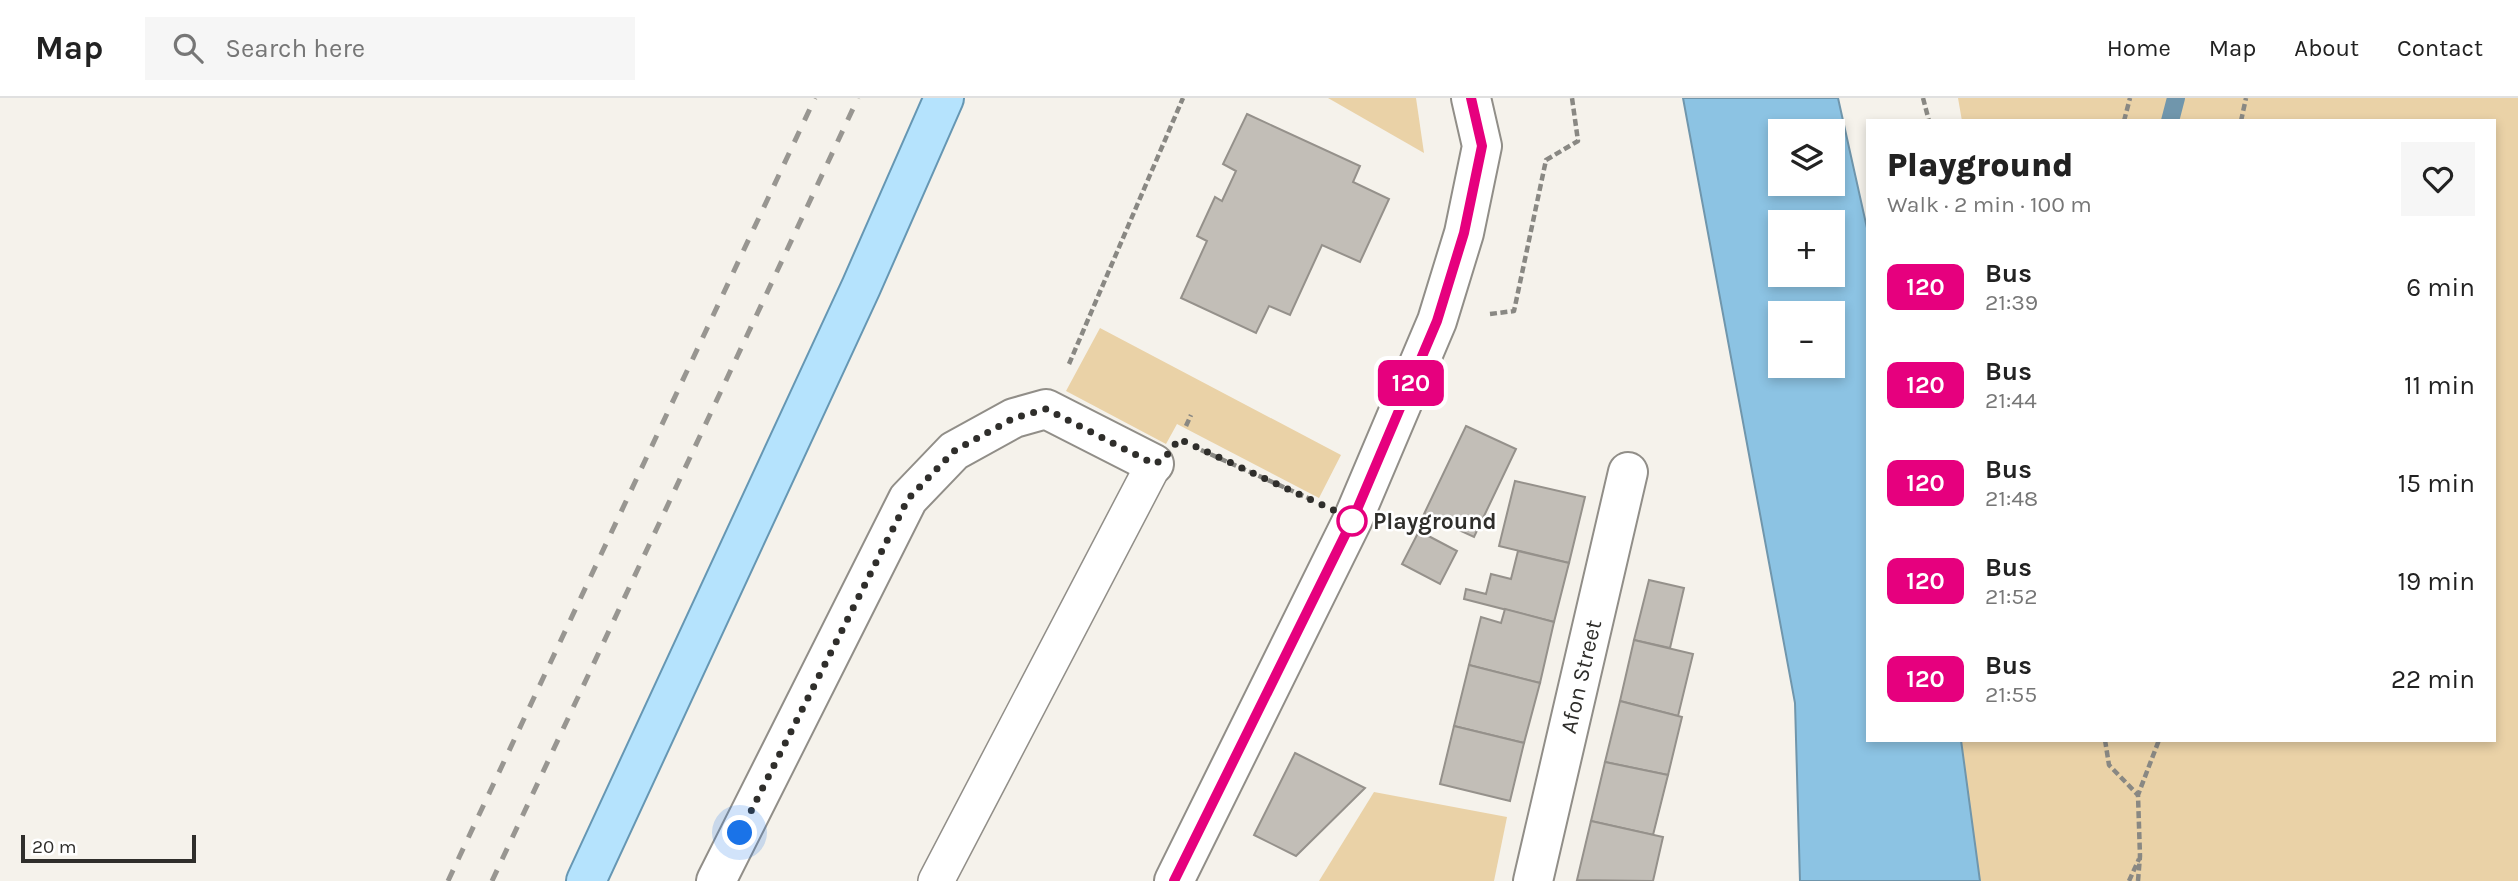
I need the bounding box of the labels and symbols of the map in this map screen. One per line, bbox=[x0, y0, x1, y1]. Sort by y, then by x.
line badge: 120 bbox=[1371, 360, 1451, 406]
marker: Playground bbox=[1337, 506, 1367, 536]
place label: Playground bbox=[1373, 508, 1497, 535]
street label: Afon Street bbox=[1554, 617, 1607, 736]
your location bbox=[722, 815, 757, 850]
scale bar bbox=[21, 832, 196, 864]

